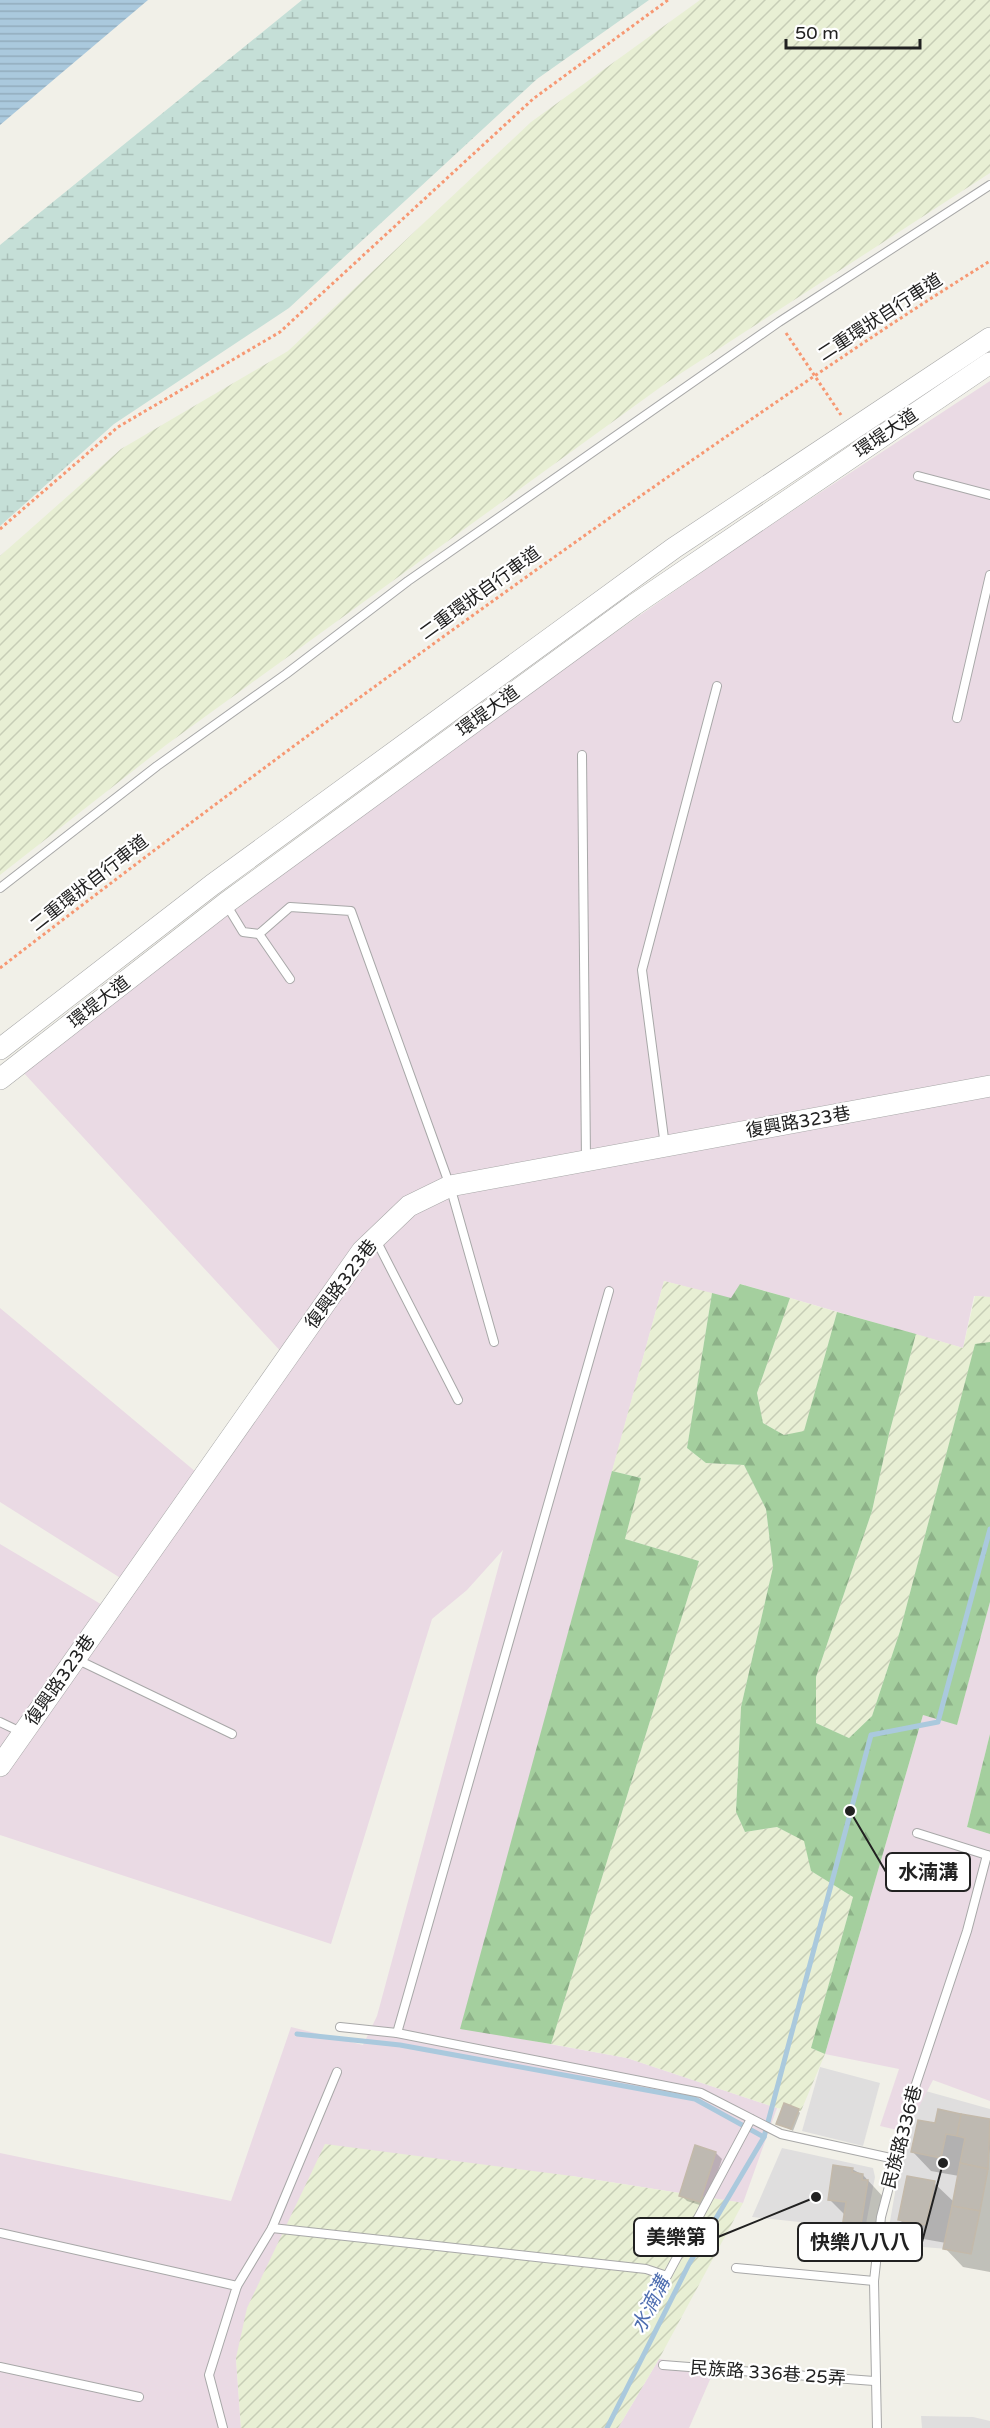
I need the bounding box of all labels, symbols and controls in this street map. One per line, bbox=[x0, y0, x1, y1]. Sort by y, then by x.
scale bar bbox=[786, 12, 920, 50]
text: 50 m bbox=[795, 22, 839, 44]
street label: 二重環狀自行車道 bbox=[814, 269, 946, 365]
street label: 環堤大道 bbox=[850, 404, 922, 462]
street label: 二重環狀自行車道 bbox=[415, 542, 545, 644]
street label: 環堤大道 bbox=[452, 681, 524, 741]
street label: 二重環狀自行車道 bbox=[25, 830, 153, 936]
street label: 環堤大道 bbox=[64, 971, 134, 1033]
street label: 復興路323巷 bbox=[744, 1102, 852, 1142]
street label: 復興路323巷 bbox=[300, 1235, 382, 1333]
street label: 復興路323巷 bbox=[21, 1630, 99, 1730]
callout: 水湳溝 bbox=[886, 1853, 970, 1891]
text: 水湳溝 bbox=[898, 1861, 958, 1885]
street label: 民族路336巷 bbox=[878, 2083, 926, 2191]
callout: 美樂第 bbox=[634, 2218, 718, 2256]
callout: 快樂八八八 bbox=[798, 2223, 922, 2261]
text: 美樂第 bbox=[646, 2226, 706, 2250]
text: 快樂八八八 bbox=[810, 2231, 910, 2255]
water label: 水湳溝 bbox=[627, 2270, 677, 2337]
street label: 民族路 336巷 25弄 bbox=[689, 2357, 847, 2389]

